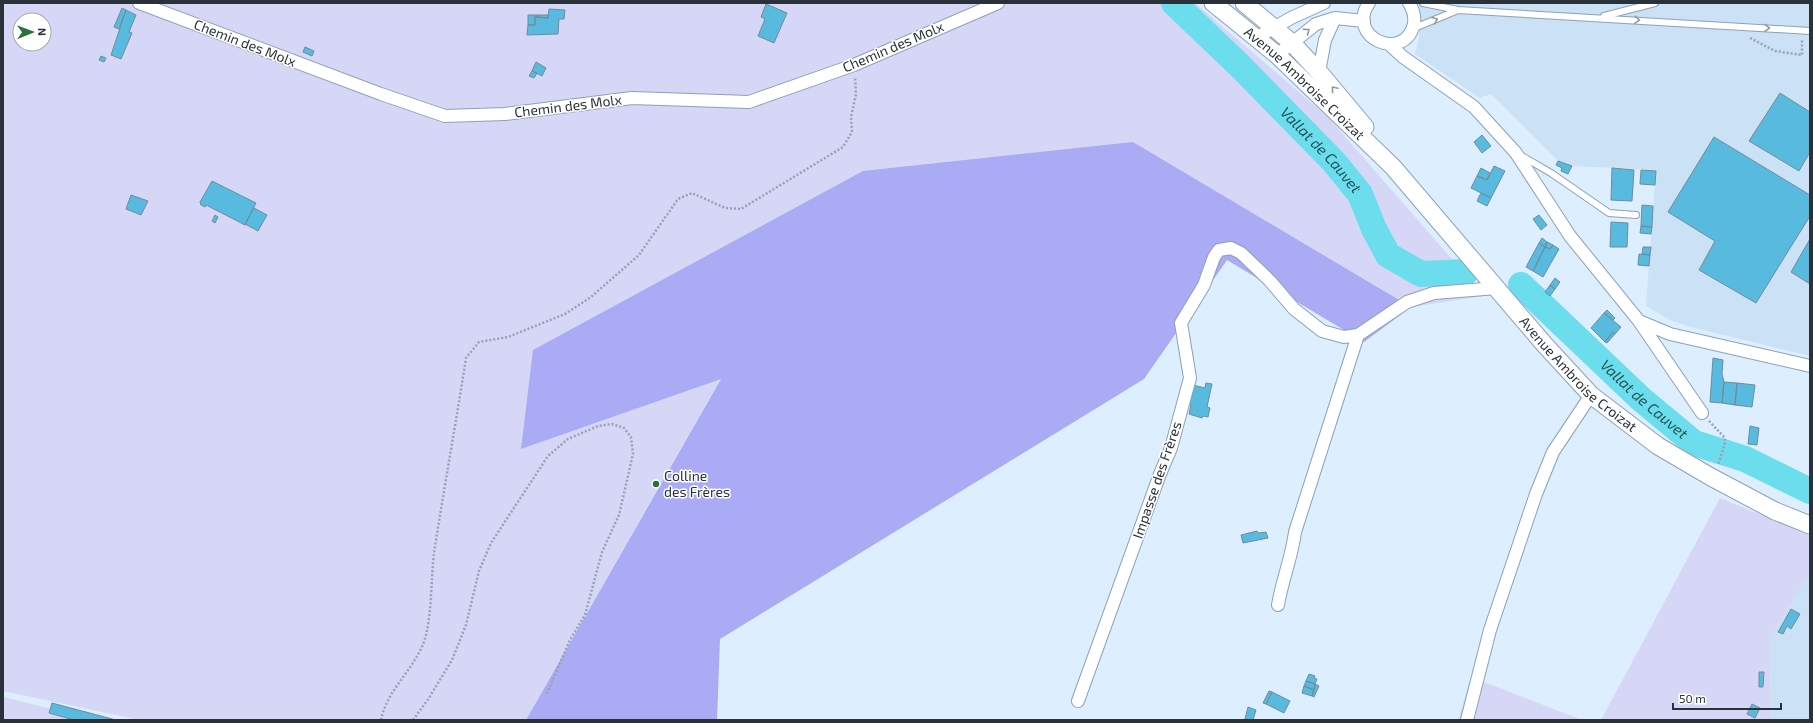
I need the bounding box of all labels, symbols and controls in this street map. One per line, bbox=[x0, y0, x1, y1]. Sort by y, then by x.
north arrow bbox=[12, 12, 52, 52]
street label: Chemin des Molx bbox=[192, 15, 299, 70]
one-way arrow bbox=[1432, 16, 1439, 24]
one-way arrow bbox=[1634, 16, 1640, 25]
street label: Chemin des Molx bbox=[840, 17, 946, 76]
street label: Avenue Ambroise Croizat bbox=[1241, 23, 1369, 143]
one-way arrow bbox=[1764, 24, 1770, 33]
text: N bbox=[36, 28, 49, 36]
one-way arrow bbox=[1303, 28, 1310, 36]
one-way arrow bbox=[1332, 86, 1339, 94]
street label: Chemin des Molx bbox=[513, 90, 623, 121]
water label: Vallat de Cauvet bbox=[1277, 103, 1366, 197]
street label: Avenue Ambroise Croizat bbox=[1516, 313, 1641, 435]
water label: Vallat de Cauvet bbox=[1597, 355, 1692, 442]
street label: Impasse des Frères bbox=[1129, 419, 1185, 541]
place label: Colline des Frères bbox=[664, 467, 730, 500]
marker: Colline des Frères bbox=[651, 479, 661, 489]
scale bar bbox=[1673, 685, 1781, 711]
text: 50 m bbox=[1679, 691, 1706, 705]

